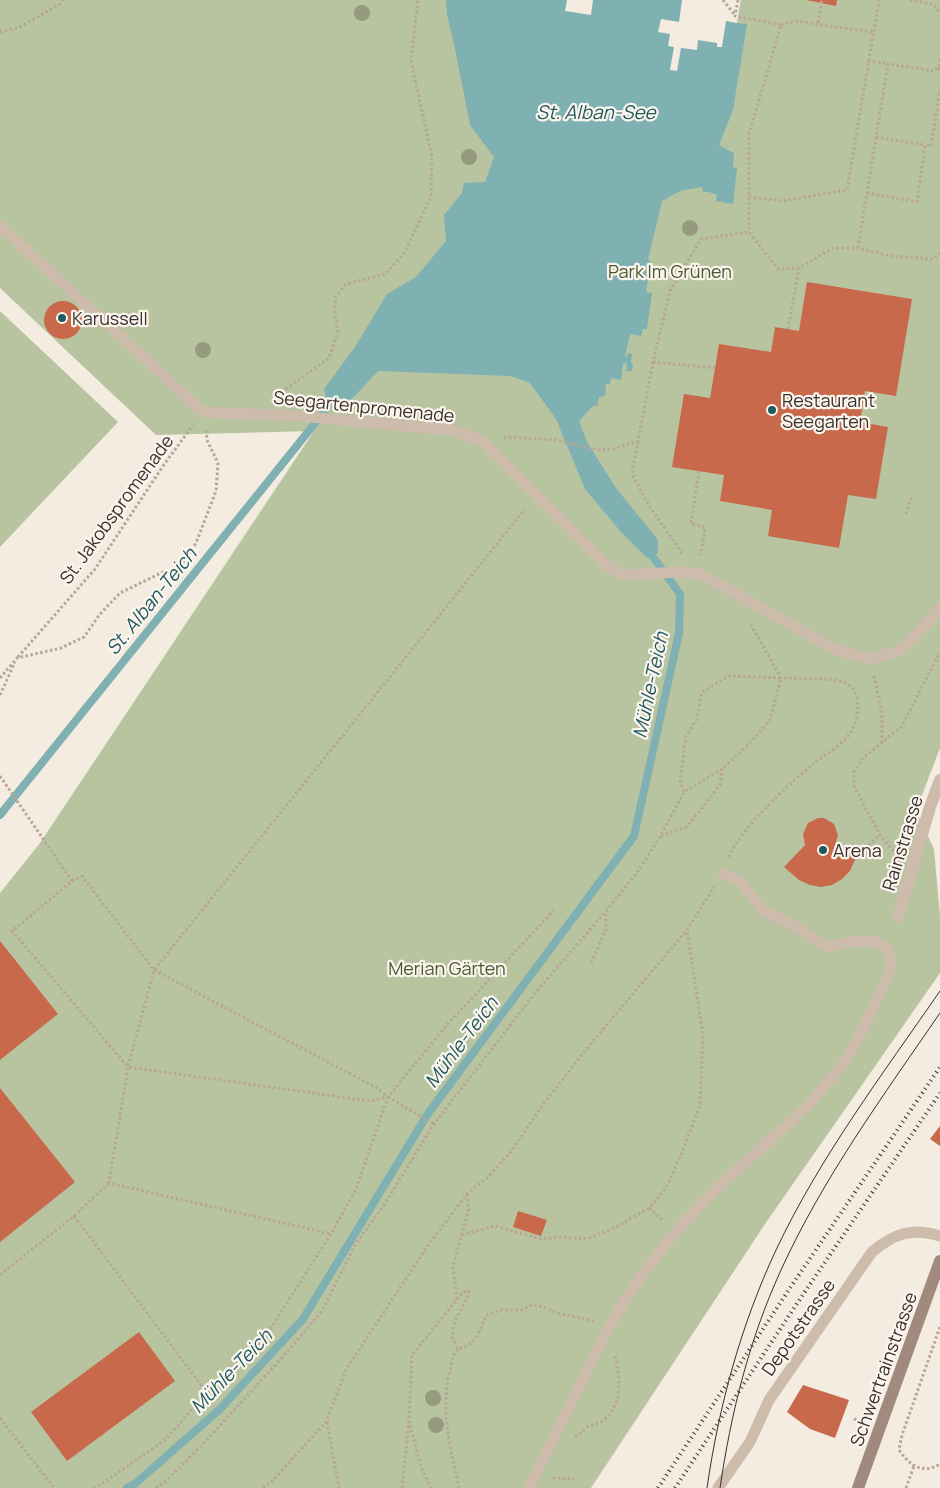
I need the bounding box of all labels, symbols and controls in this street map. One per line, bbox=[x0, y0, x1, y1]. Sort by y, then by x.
water label: St. Alban-See bbox=[536, 99, 658, 125]
park label: Park Im Grünen bbox=[608, 259, 732, 283]
place label: Karussell bbox=[72, 306, 148, 330]
marker: Karussell bbox=[56, 312, 68, 324]
street label: Seegartenpromenade bbox=[272, 385, 456, 427]
place label: Restaurant Seegarten bbox=[782, 388, 875, 433]
marker: Restaurant Seegarten bbox=[766, 404, 778, 416]
street label: St. Jakobspromenade bbox=[54, 429, 178, 589]
water label: St. Alban-Teich bbox=[100, 541, 203, 660]
water label: Mühle-Teich bbox=[626, 629, 674, 740]
street label: Rainstrasse bbox=[876, 792, 928, 894]
place label: Arena bbox=[833, 838, 882, 862]
marker: Arena bbox=[817, 844, 829, 856]
park label: Merian Gärten bbox=[388, 956, 506, 980]
water label: Mühle-Teich bbox=[418, 991, 504, 1093]
street label: Depotstrasse bbox=[756, 1274, 840, 1380]
street label: Schwertrainstrasse bbox=[844, 1288, 922, 1450]
water label: Mühle-Teich bbox=[184, 1323, 278, 1419]

